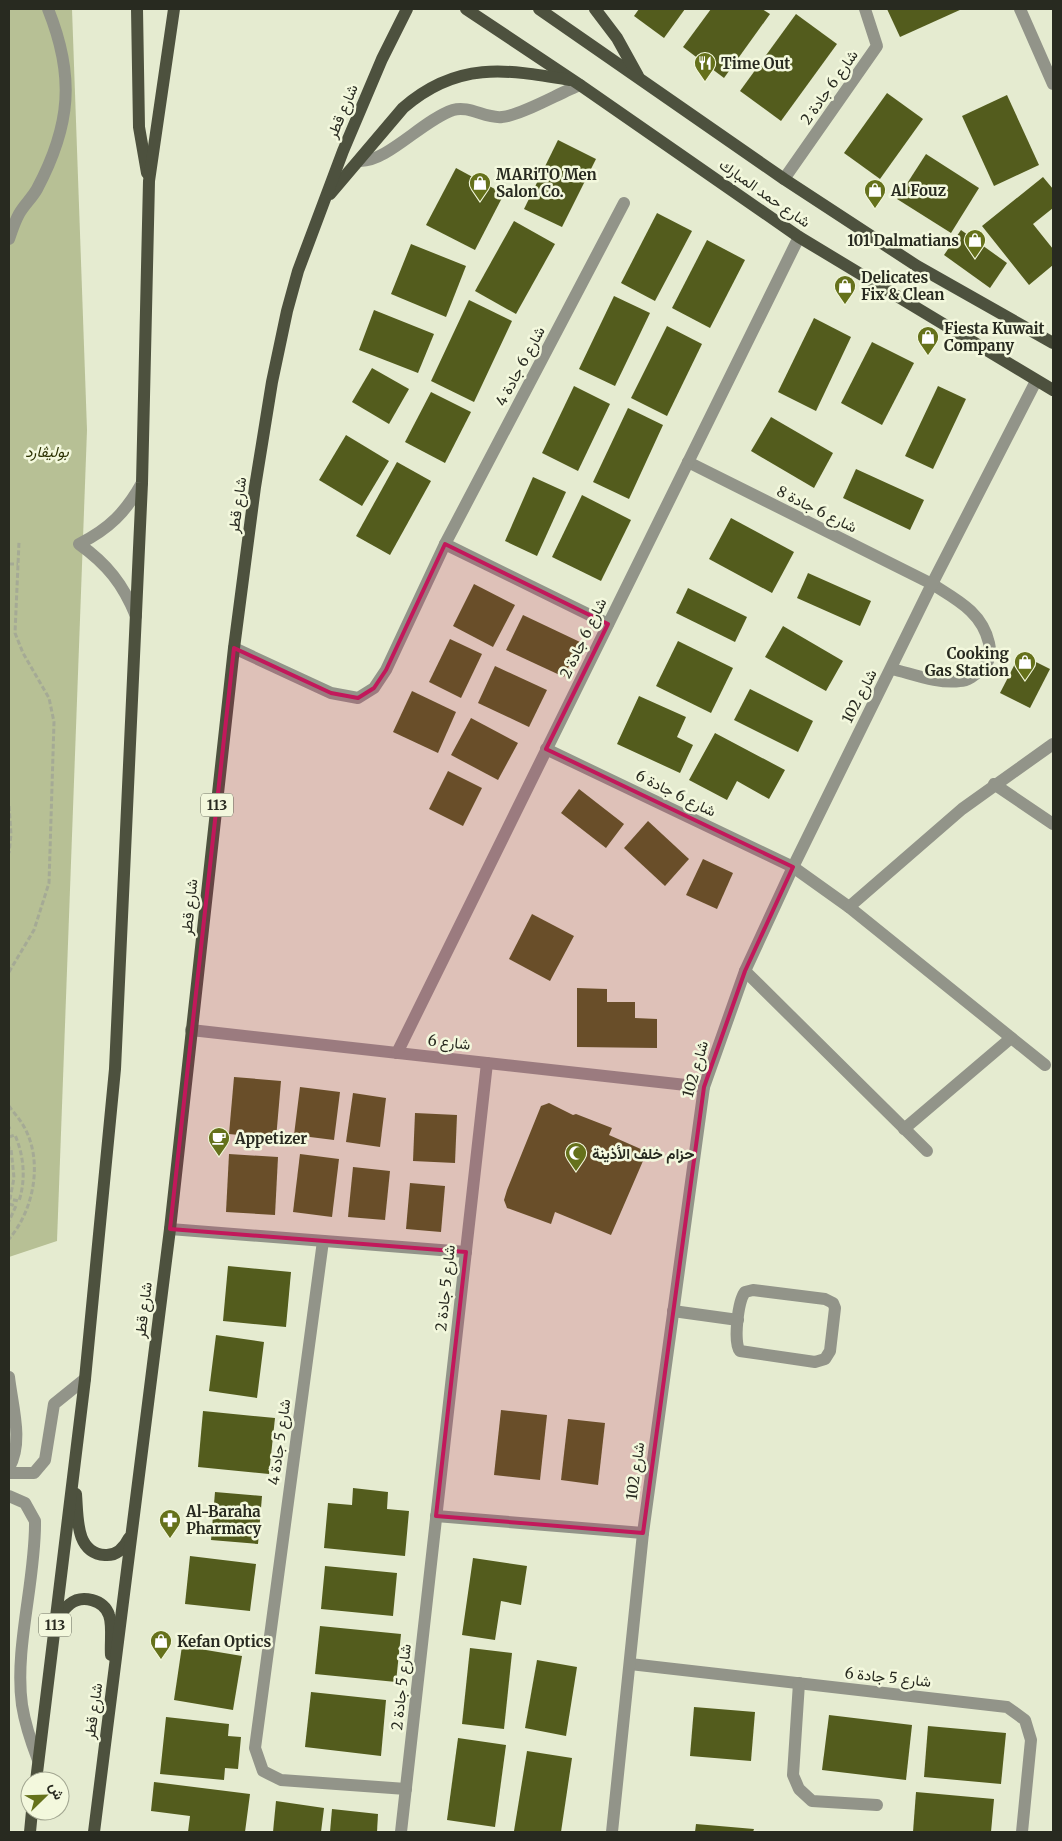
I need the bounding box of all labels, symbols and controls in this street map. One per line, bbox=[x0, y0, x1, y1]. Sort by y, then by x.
street label: شارع 6 جادة 2 bbox=[796, 46, 863, 129]
restaurant icon: Time Out bbox=[693, 51, 717, 82]
place label: Time Out bbox=[721, 54, 790, 73]
street label: شارع قطر bbox=[322, 81, 364, 142]
street label: شارع حمد المبارك bbox=[715, 155, 814, 233]
place label: MARiTO Men Salon Co. bbox=[496, 165, 597, 201]
shop icon: MARiTO Men Salon Co. bbox=[468, 171, 492, 202]
shop icon: Al Fouz bbox=[863, 178, 887, 209]
place label: Al Fouz bbox=[890, 181, 946, 200]
shop icon: 101 Dalmatians bbox=[963, 228, 987, 259]
place label: 101 Dalmatians bbox=[847, 231, 959, 250]
place label: Delicates Fix & Clean bbox=[861, 268, 944, 304]
shop icon: Delicates Fix & Clean bbox=[833, 274, 857, 305]
place label: Fiesta Kuwait Company bbox=[944, 319, 1045, 355]
street label: شارع 6 جادة 4 bbox=[491, 323, 551, 410]
shop icon: Fiesta Kuwait Company bbox=[916, 325, 940, 356]
park label: بوليڤارد bbox=[25, 442, 69, 461]
street label: شارع قطر bbox=[224, 476, 252, 536]
street label: شارع 6 جادة 8 bbox=[773, 481, 860, 538]
street label: شارع 6 جادة 2 bbox=[555, 595, 612, 682]
place label: Cooking Gas Station bbox=[925, 644, 1010, 680]
shop icon: Cooking Gas Station bbox=[1013, 650, 1037, 681]
street label: شارع 102 bbox=[837, 666, 882, 727]
street label: شارع 6 جادة 6 bbox=[632, 765, 719, 823]
road number: 113 bbox=[201, 794, 233, 816]
street label: شارع قطر bbox=[176, 878, 203, 937]
street label: شارع 6 bbox=[427, 1030, 471, 1056]
street label: شارع 102 bbox=[678, 1038, 714, 1100]
cafe icon: Appetizer bbox=[207, 1126, 231, 1157]
place label: Appetizer bbox=[234, 1129, 307, 1148]
mosque icon: حزام خلف الأذينة bbox=[564, 1141, 588, 1172]
place label: حزام خلف الأذينة bbox=[592, 1144, 694, 1164]
street label: شارع 5 جادة 2 bbox=[431, 1244, 461, 1332]
street label: شارع قطر bbox=[130, 1281, 158, 1340]
street label: شارع 5 جادة 4 bbox=[264, 1397, 296, 1487]
street label: شارع 102 bbox=[622, 1441, 650, 1501]
place label: Al-Baraha Pharmacy bbox=[185, 1502, 261, 1538]
pharmacy icon: Al-Baraha Pharmacy bbox=[158, 1508, 182, 1539]
road number: 113 bbox=[39, 1614, 71, 1636]
shop icon: Kefan Optics bbox=[149, 1629, 173, 1660]
place label: Kefan Optics bbox=[177, 1632, 271, 1651]
street label: شارع 5 جادة 2 bbox=[387, 1643, 417, 1731]
street label: شارع 5 جادة 6 bbox=[844, 1663, 932, 1693]
street label: شارع قطر bbox=[80, 1682, 108, 1742]
north arrow bbox=[20, 1771, 70, 1821]
text: ش bbox=[45, 1780, 69, 1802]

